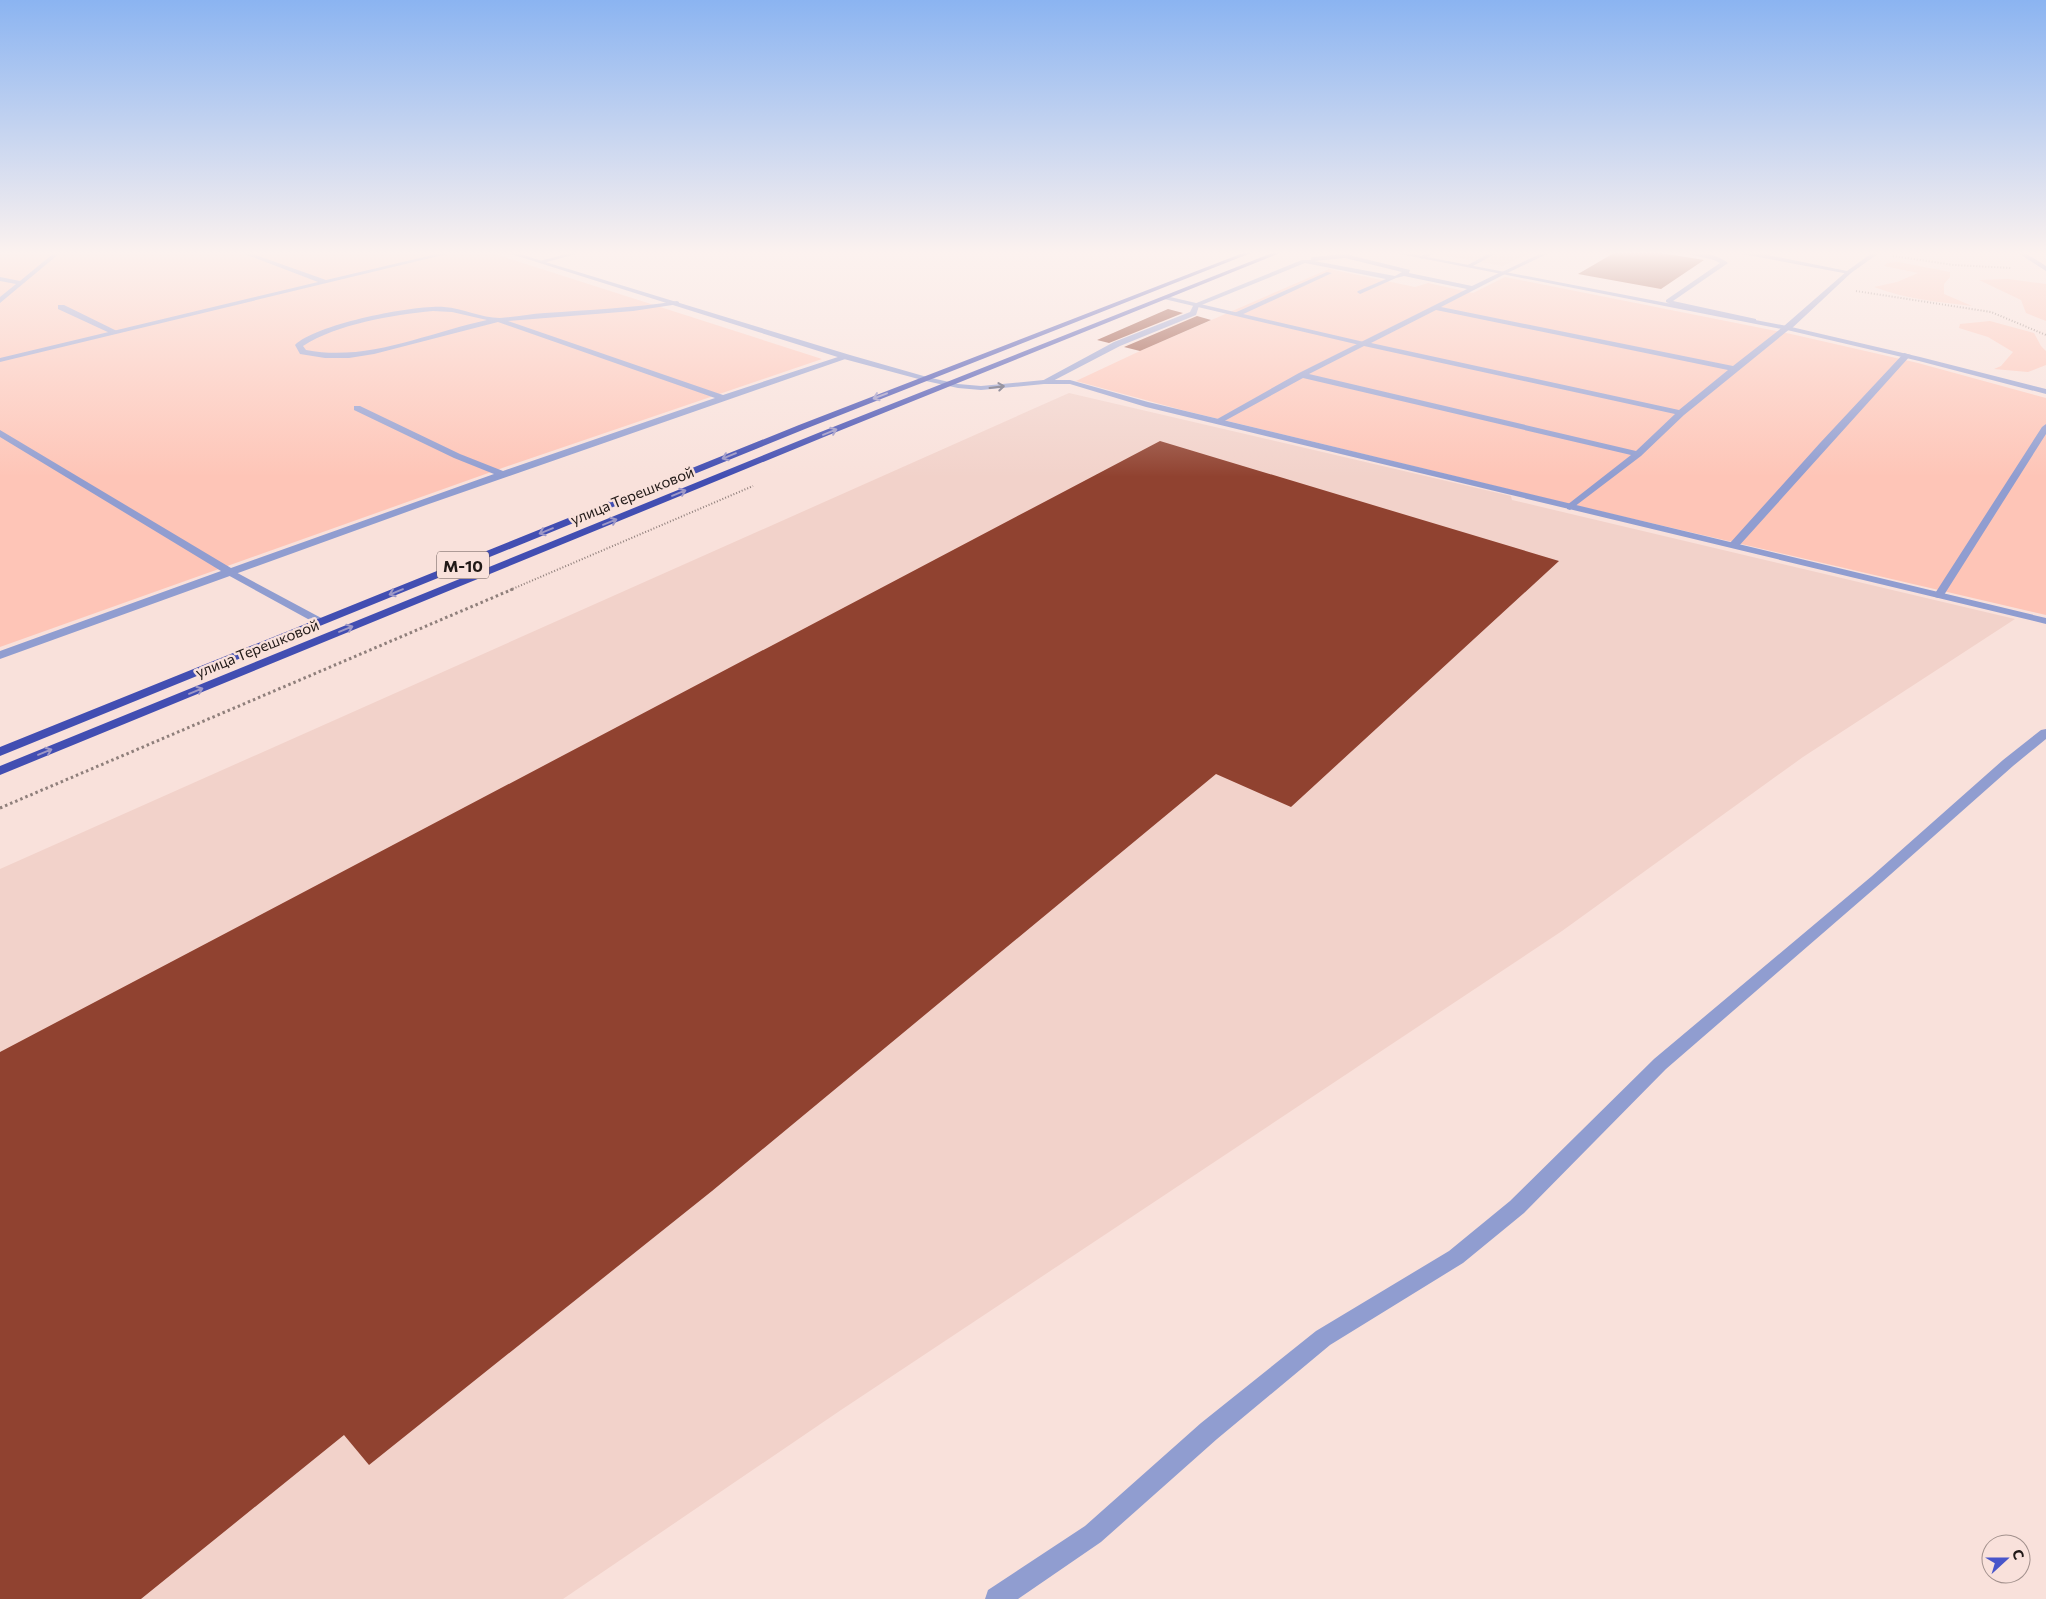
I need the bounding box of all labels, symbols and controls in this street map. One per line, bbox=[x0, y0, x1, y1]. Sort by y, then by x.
one-way arrow bbox=[988, 382, 1004, 392]
one-way arrow bbox=[873, 392, 889, 401]
one-way arrow bbox=[822, 426, 837, 435]
one-way arrow bbox=[722, 453, 737, 462]
street label: улица Терешковой bbox=[568, 462, 696, 528]
one-way arrow bbox=[671, 488, 686, 497]
one-way arrow bbox=[602, 516, 617, 525]
one-way arrow bbox=[539, 527, 555, 536]
road number: М-10 bbox=[437, 552, 489, 578]
one-way arrow bbox=[389, 588, 404, 597]
street label: улица Терешковой bbox=[193, 615, 321, 681]
one-way arrow bbox=[338, 624, 353, 634]
one-way arrow bbox=[188, 685, 203, 694]
one-way arrow bbox=[37, 747, 52, 757]
north arrow bbox=[1981, 1534, 2031, 1584]
text: С bbox=[2009, 1547, 2028, 1562]

